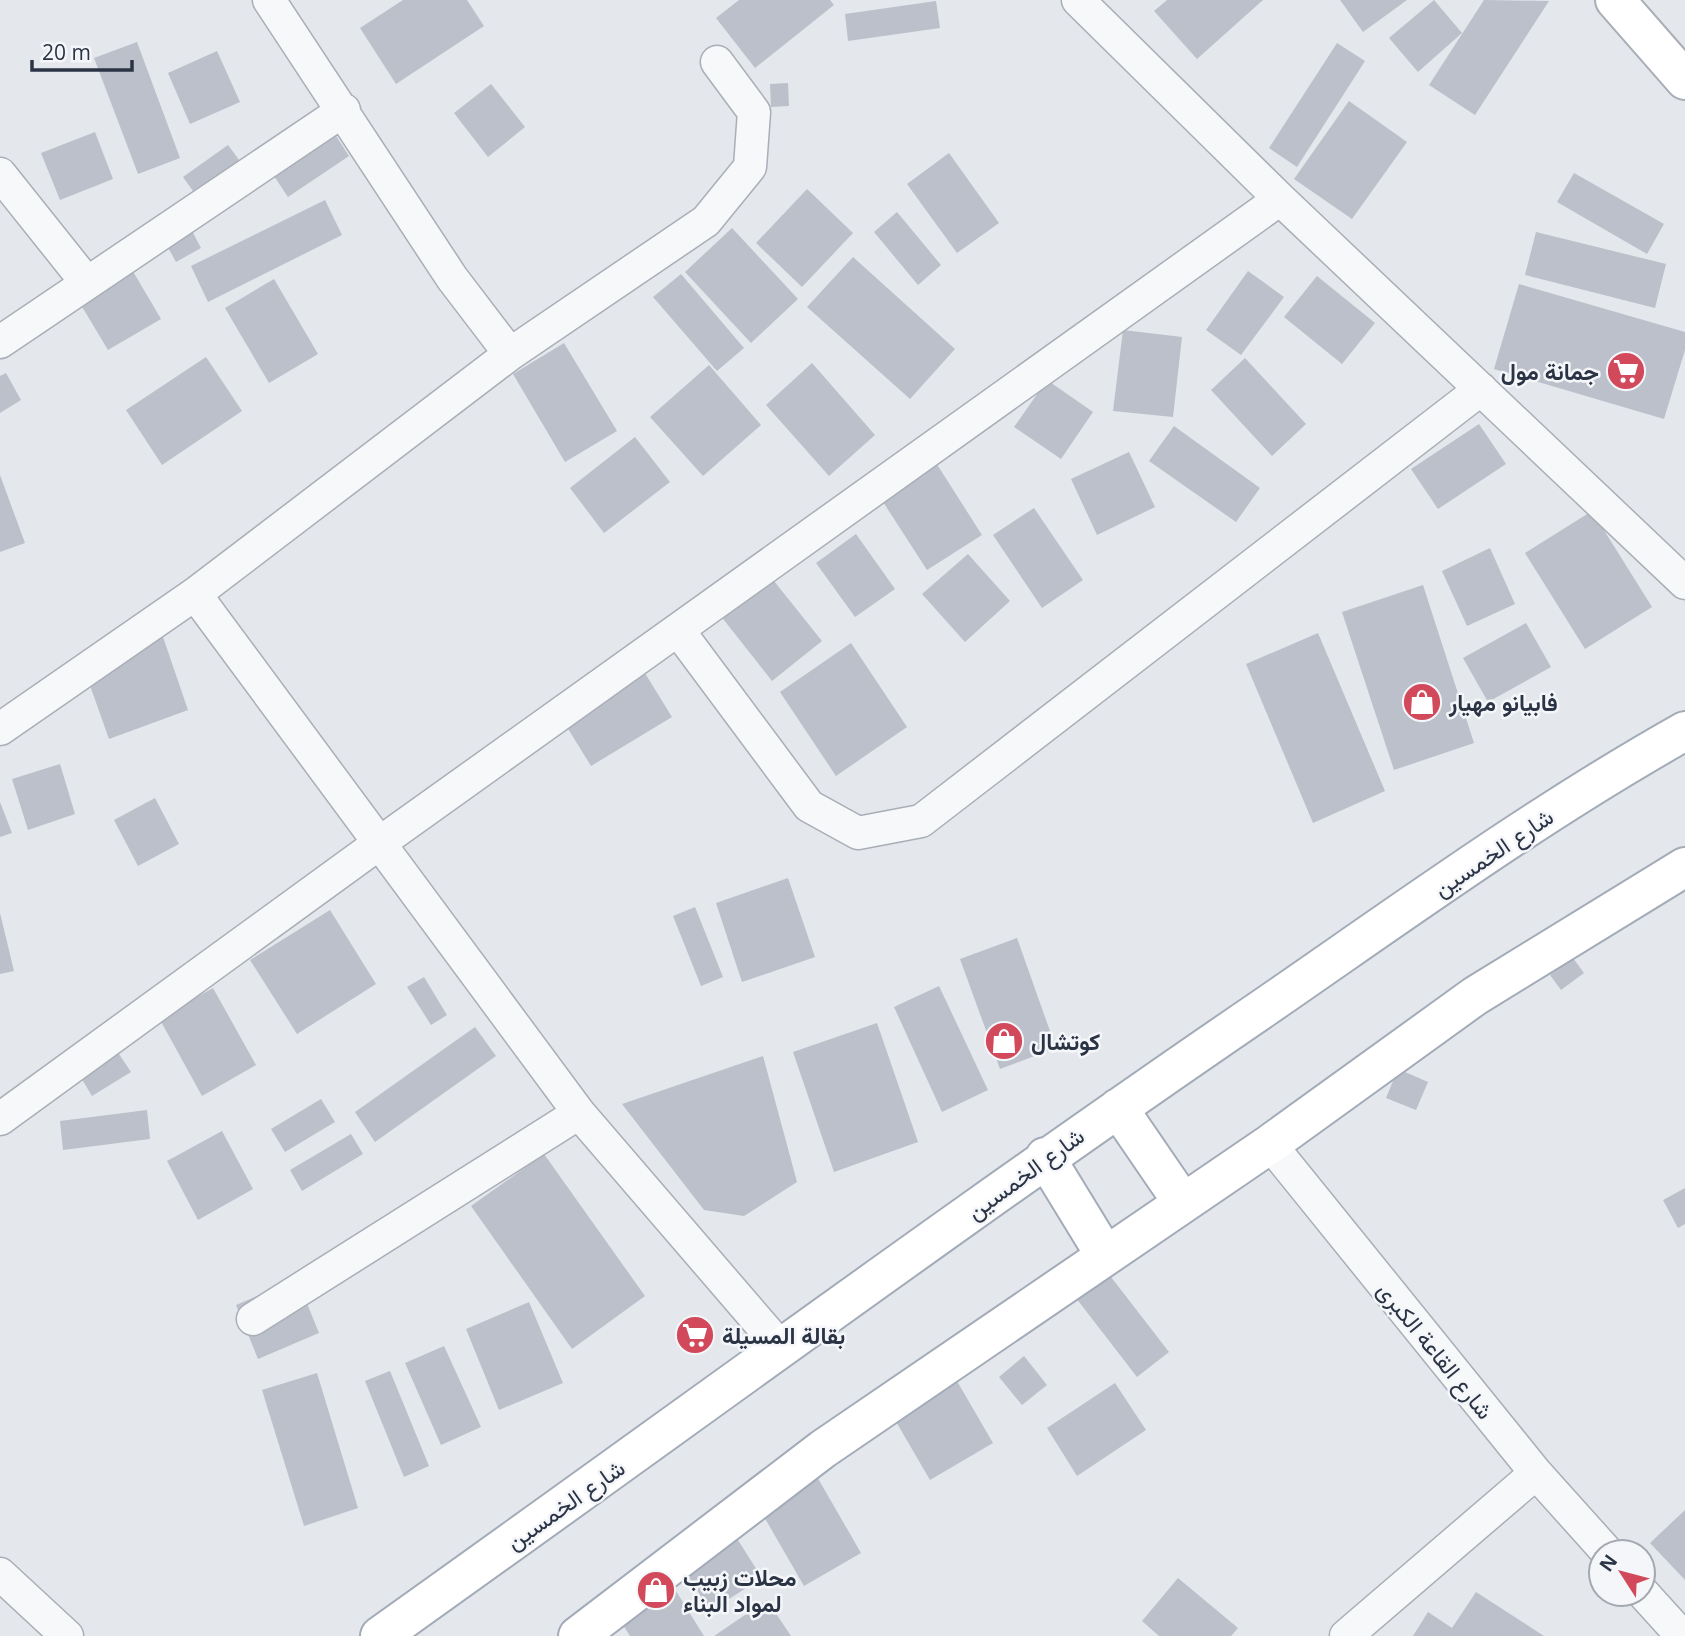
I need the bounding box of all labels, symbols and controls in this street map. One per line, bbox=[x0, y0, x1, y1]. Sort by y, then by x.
scale bar bbox=[32, 28, 131, 72]
text: 20 m bbox=[42, 38, 91, 66]
supermarket icon: جمانة مول bbox=[1605, 350, 1647, 392]
place label: جمانة مول bbox=[1501, 355, 1599, 387]
shop icon: فابيانو مهيار bbox=[1401, 681, 1443, 723]
place label: فابيانو مهيار bbox=[1448, 686, 1558, 718]
street label: شارع الخمسين bbox=[1427, 800, 1560, 905]
shop icon: كوتشال bbox=[983, 1020, 1025, 1062]
place label: كوتشال bbox=[1031, 1025, 1100, 1057]
street label: شارع الخمسين bbox=[960, 1119, 1091, 1227]
street label: شارع القاعة الكبرى bbox=[1370, 1275, 1501, 1426]
supermarket icon: بقالة المسيلة bbox=[674, 1314, 716, 1356]
place label: بقالة المسيلة bbox=[722, 1319, 845, 1351]
street label: شارع الخمسين bbox=[499, 1451, 631, 1558]
north arrow bbox=[1587, 1538, 1657, 1608]
text: N bbox=[1593, 1549, 1623, 1577]
place label: محلات زبيب لمواد البناء bbox=[683, 1561, 797, 1619]
shop icon: محلات زبيب لمواد البناء bbox=[635, 1569, 677, 1611]

